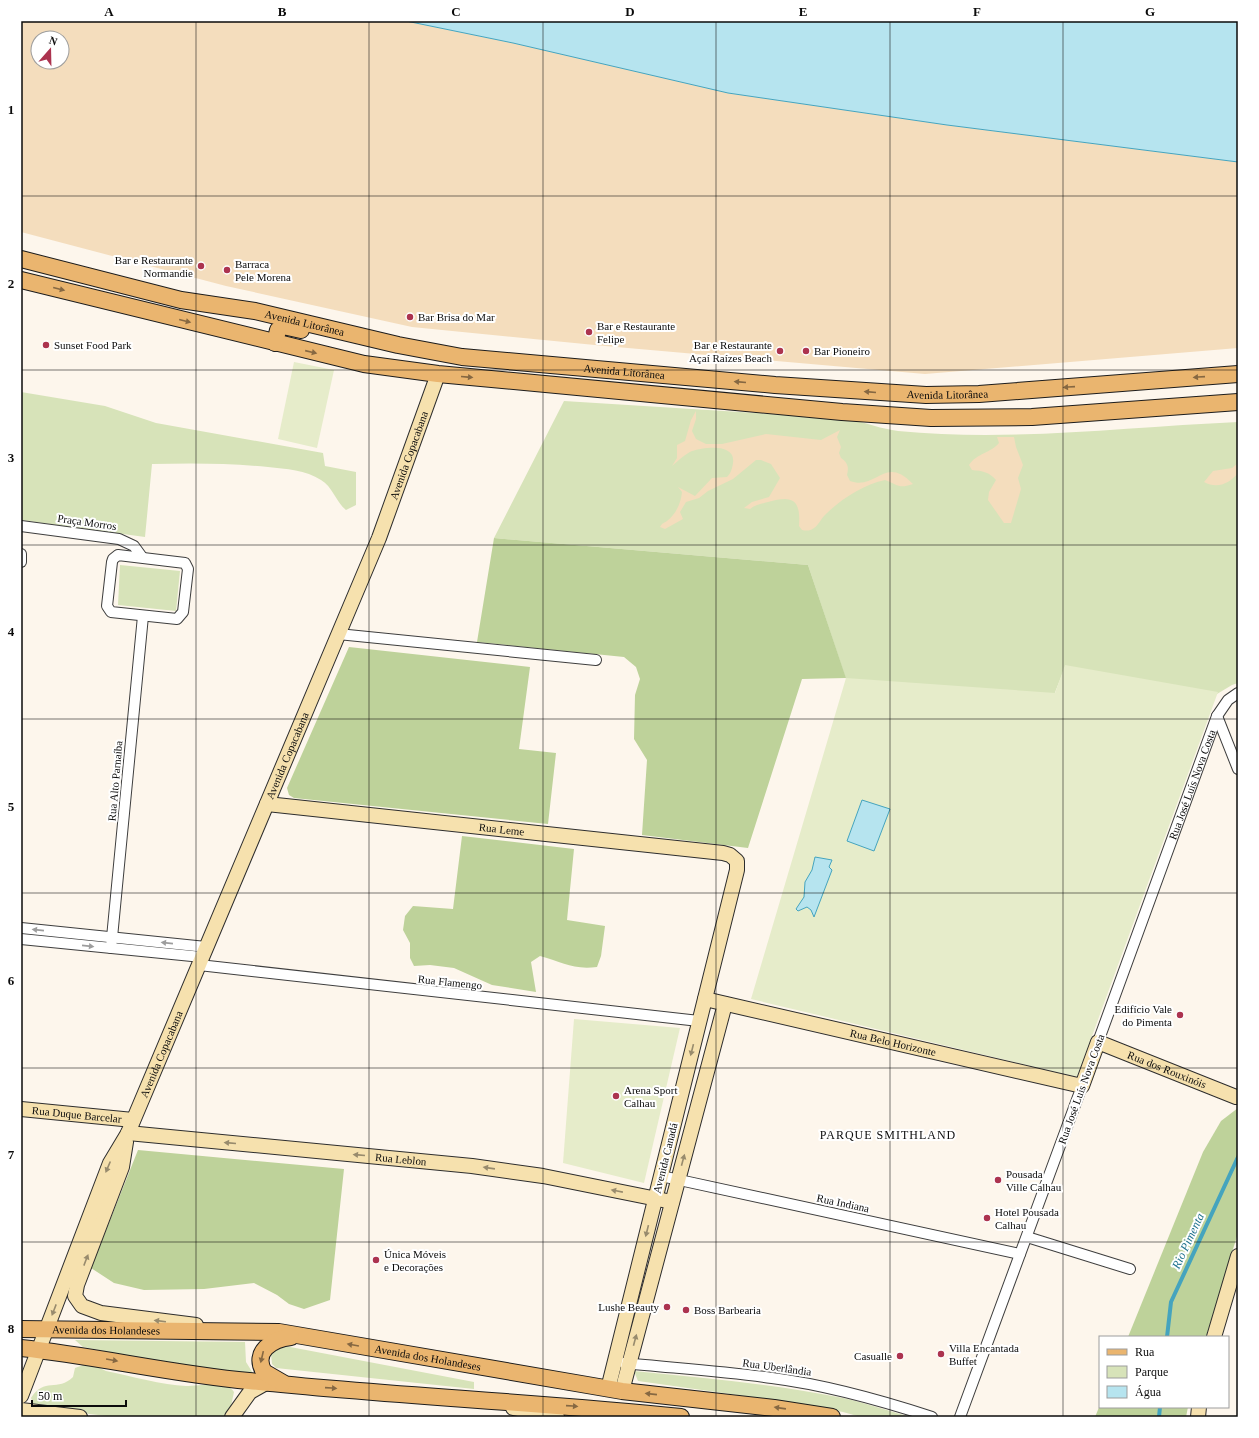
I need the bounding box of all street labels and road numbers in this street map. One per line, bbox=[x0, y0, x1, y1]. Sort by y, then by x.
street label: Avenida Litorânea bbox=[264, 308, 346, 338]
street label: Avenida Litorânea bbox=[583, 362, 665, 381]
street label: Avenida Litorânea bbox=[906, 387, 989, 401]
street label: Avenida Copacabana bbox=[387, 409, 430, 501]
street label: Praça Morros bbox=[57, 512, 117, 532]
street label: Avenida Copacabana bbox=[264, 710, 311, 801]
street label: Rua José Luís Nova Costa bbox=[1166, 728, 1218, 841]
street label: Rua Alto Parnaíba bbox=[106, 740, 125, 822]
street label: Rua Leme bbox=[478, 821, 525, 838]
street label: Rua Flamengo bbox=[417, 973, 483, 991]
street label: Avenida Copacabana bbox=[138, 1009, 185, 1099]
street label: Rua Belo Horizonte bbox=[849, 1027, 937, 1058]
street label: Rua José Luís Nova Costa bbox=[1056, 1032, 1107, 1146]
street label: Rua dos Rouxinóis bbox=[1126, 1048, 1208, 1091]
street label: Rua Duque Barcelar bbox=[31, 1104, 122, 1125]
street label: Avenida Canadá bbox=[650, 1121, 680, 1194]
street label: Rua Leblon bbox=[374, 1151, 428, 1168]
street label: Rua Indiana bbox=[816, 1192, 871, 1214]
street label: Avenida dos Holandeses bbox=[52, 1323, 160, 1337]
street label: Avenida dos Holandeses bbox=[374, 1343, 482, 1373]
street label: Rua Uberlândia bbox=[742, 1356, 812, 1378]

